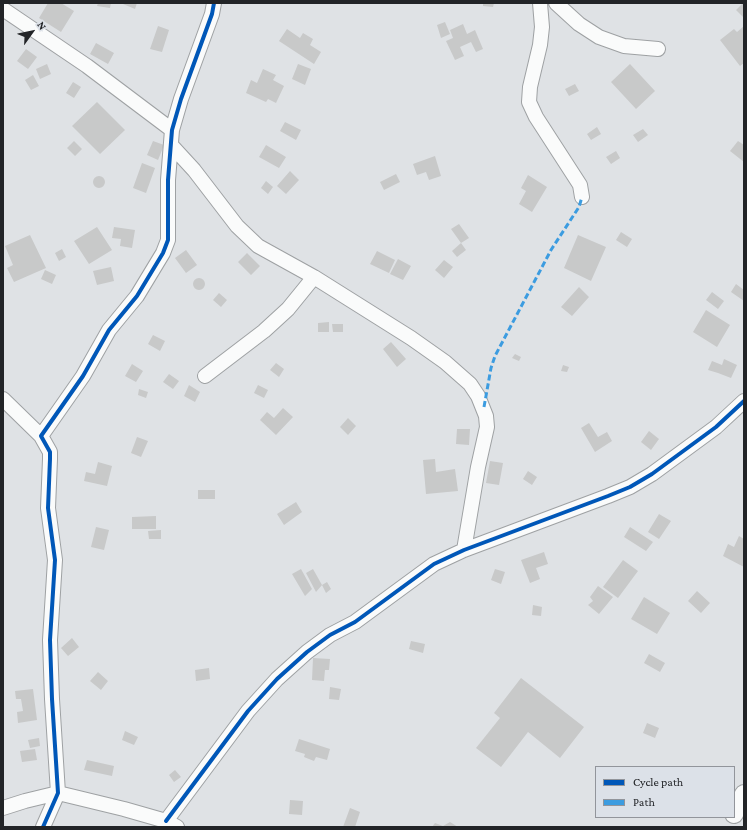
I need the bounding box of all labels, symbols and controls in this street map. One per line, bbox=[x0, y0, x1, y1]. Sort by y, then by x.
north arrow bbox=[12, 12, 52, 52]
text: N bbox=[35, 19, 49, 32]
legend bbox=[595, 766, 735, 818]
text: Cycle path bbox=[633, 775, 683, 789]
text: Path bbox=[633, 795, 655, 809]

